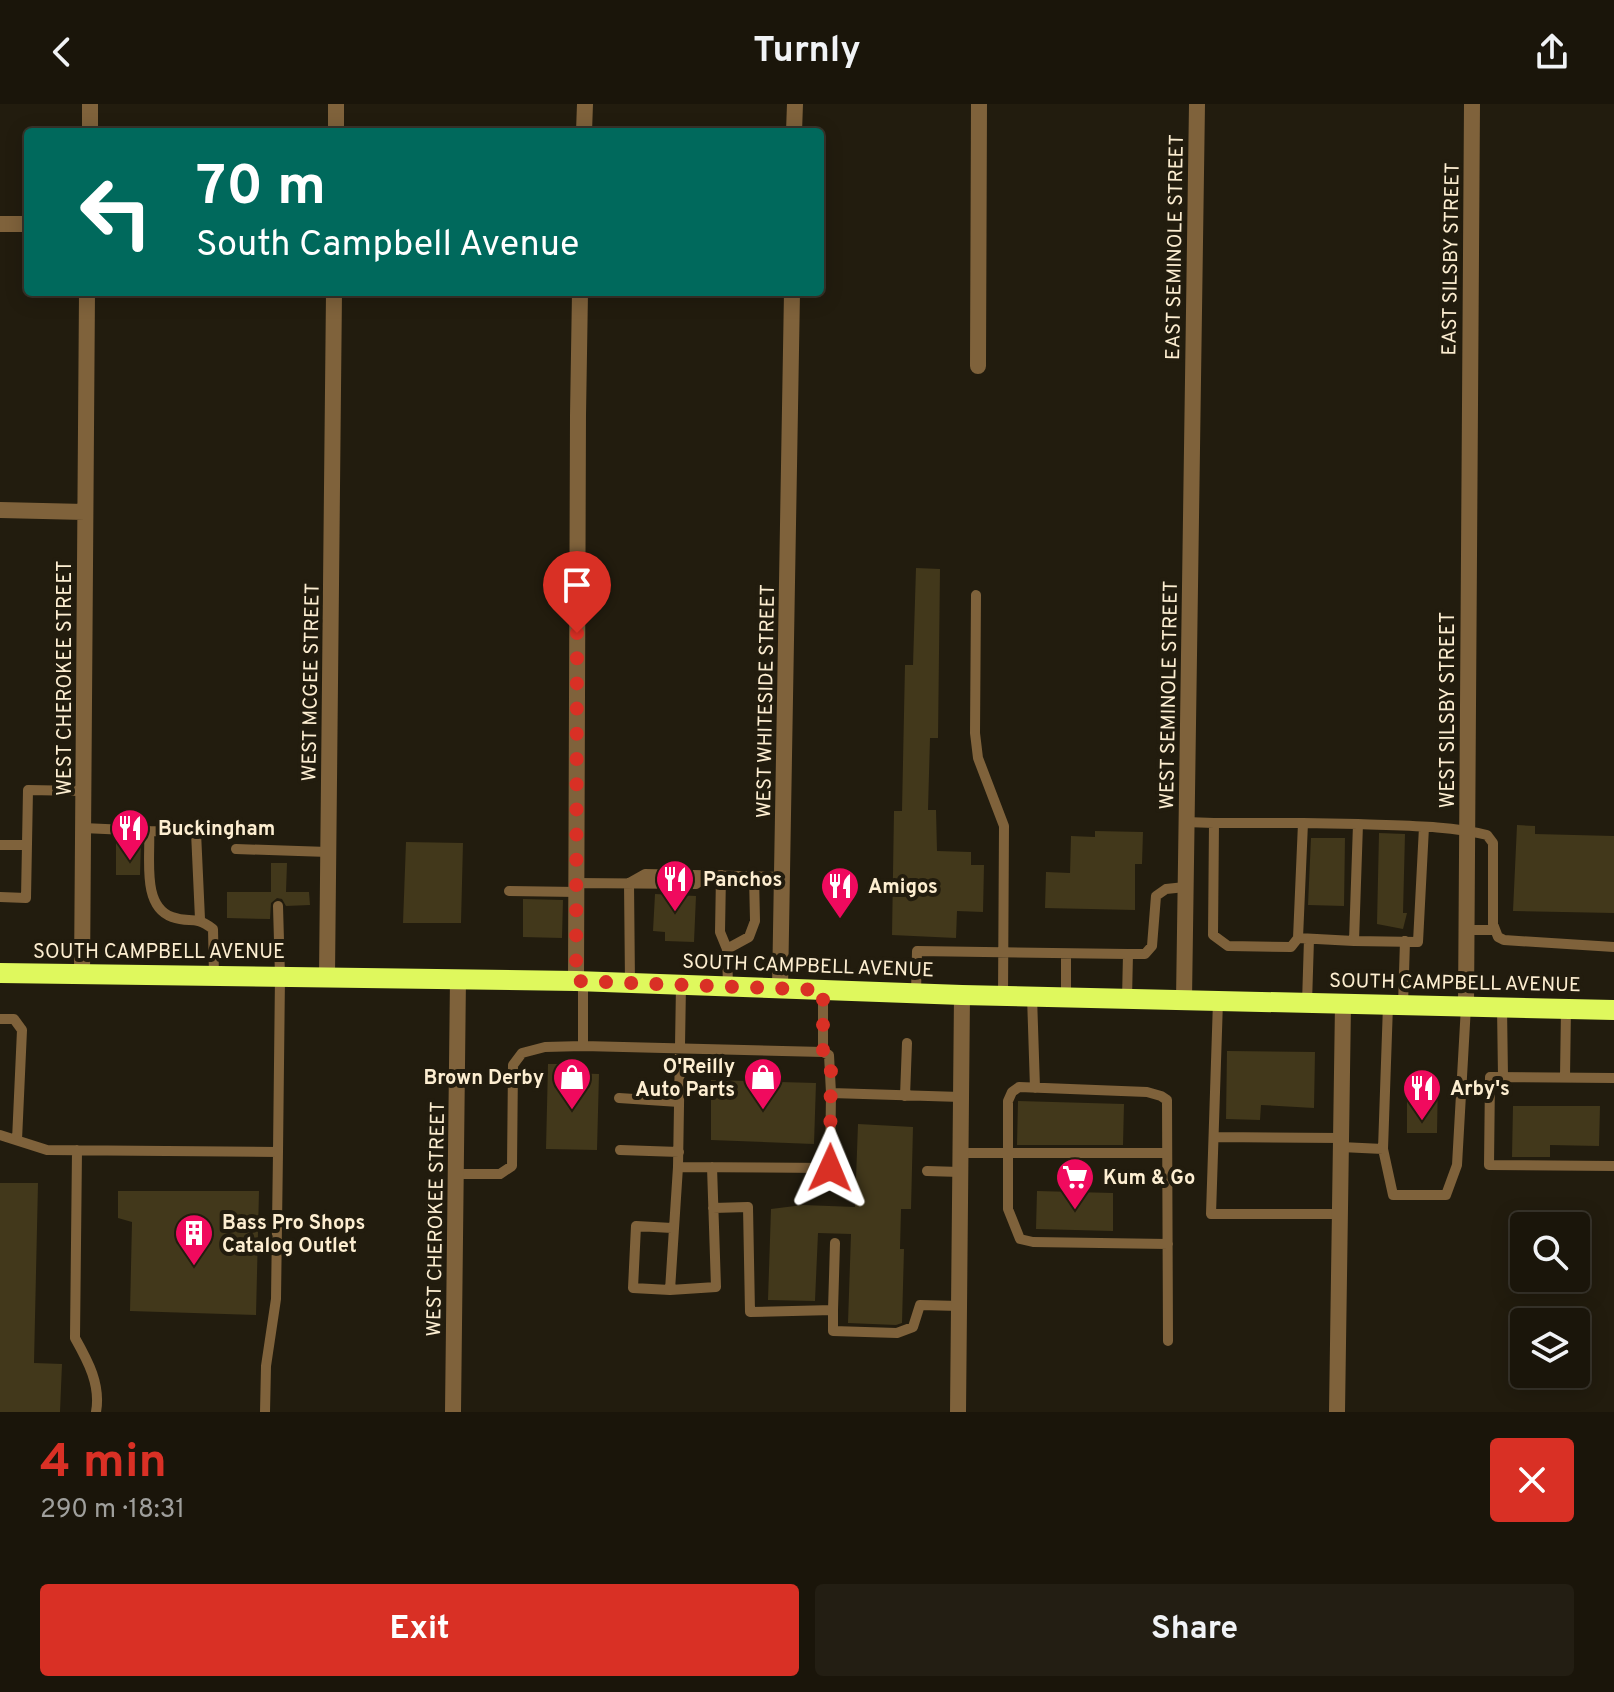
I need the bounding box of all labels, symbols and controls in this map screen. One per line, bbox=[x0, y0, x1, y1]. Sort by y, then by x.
text: Turnly bbox=[753, 29, 861, 75]
icon: back bbox=[40, 30, 84, 74]
icon: share bbox=[1530, 30, 1574, 74]
street label: EAST SEMINOLE STREET bbox=[1161, 134, 1191, 360]
text: 70 m bbox=[196, 154, 326, 224]
icon: left bbox=[64, 160, 168, 264]
street label: EAST SILSBY STREET bbox=[1437, 162, 1467, 356]
text: South Campbell Avenue bbox=[196, 223, 579, 269]
pin bbox=[543, 551, 611, 633]
street label: WEST CHEROKEE STREET bbox=[53, 560, 79, 796]
icon: arrive bbox=[555, 563, 599, 607]
street label: WEST SEMINOLE STREET bbox=[1155, 580, 1185, 810]
street label: WEST MCGEE STREET bbox=[297, 583, 327, 782]
street label: WEST WHITESIDE STREET bbox=[752, 584, 782, 818]
street label: WEST SILSBY STREET bbox=[1436, 612, 1462, 808]
restaurant icon: Buckingham bbox=[109, 807, 151, 862]
place label: Buckingham bbox=[158, 817, 275, 843]
restaurant icon: Panchos bbox=[654, 858, 696, 913]
restaurant icon: Amigos bbox=[819, 865, 861, 920]
place label: Panchos bbox=[703, 868, 782, 894]
place label: Amigos bbox=[868, 875, 938, 901]
street label: SOUTH CAMPBELL AVENUE bbox=[33, 940, 285, 966]
street label: SOUTH CAMPBELL AVENUE bbox=[682, 950, 934, 984]
street label: SOUTH CAMPBELL AVENUE bbox=[1329, 969, 1581, 999]
place label: O'Reilly Auto Parts bbox=[635, 1055, 735, 1104]
shop icon: Brown Derby bbox=[551, 1056, 593, 1111]
shop icon: O'Reilly Auto Parts bbox=[742, 1056, 784, 1111]
place label: Brown Derby bbox=[423, 1066, 544, 1092]
restaurant icon: Arby's bbox=[1401, 1067, 1443, 1122]
place label: Arby's bbox=[1450, 1077, 1510, 1103]
street label: WEST CHEROKEE STREET bbox=[422, 1101, 452, 1337]
position arrow bbox=[788, 1126, 872, 1210]
supermarket icon: Kum & Go bbox=[1054, 1156, 1096, 1211]
place label: Kum & Go bbox=[1103, 1166, 1195, 1192]
place label: Bass Pro Shops Catalog Outlet bbox=[222, 1211, 365, 1260]
building icon: Bass Pro Shops Catalog Outlet bbox=[173, 1212, 215, 1267]
map controls bbox=[1510, 1212, 1590, 1388]
button: search bbox=[1510, 1212, 1590, 1292]
button: layers bbox=[1510, 1308, 1590, 1388]
text: 4 min bbox=[40, 1434, 167, 1494]
button: close bbox=[1490, 1438, 1574, 1522]
text: 290 m · 18:31 bbox=[40, 1494, 185, 1527]
button: Exit bbox=[40, 1584, 799, 1676]
button: Share bbox=[815, 1584, 1574, 1676]

